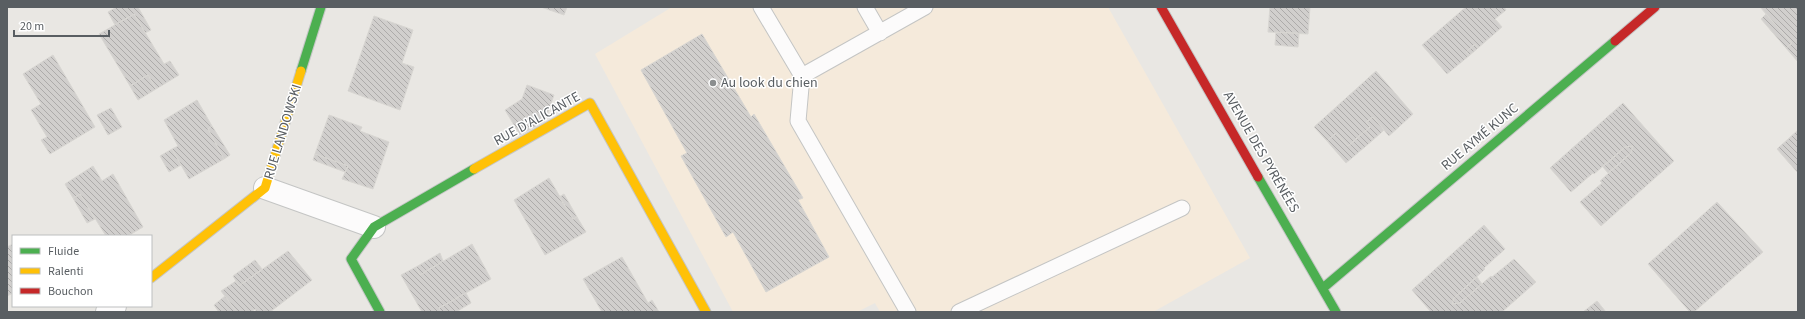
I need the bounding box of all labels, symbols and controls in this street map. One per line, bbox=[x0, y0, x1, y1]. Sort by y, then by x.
scale bar bbox=[14, 12, 109, 38]
text: 20 m bbox=[20, 18, 44, 35]
place label: Au look du chien bbox=[721, 73, 818, 93]
marker: Au look du chien bbox=[708, 78, 718, 88]
street label: RUE LANDOWSKI bbox=[259, 82, 307, 182]
street label: RUE D'ALICANTE bbox=[490, 87, 584, 151]
street label: AVENUE DES PYRÉNÉES bbox=[1218, 87, 1304, 217]
street label: RUE AYMÉ KUNC bbox=[1437, 99, 1523, 175]
legend bbox=[12, 235, 152, 307]
text: Fluide bbox=[48, 243, 79, 260]
text: Ralenti bbox=[48, 263, 83, 280]
text: Bouchon bbox=[48, 283, 93, 300]

